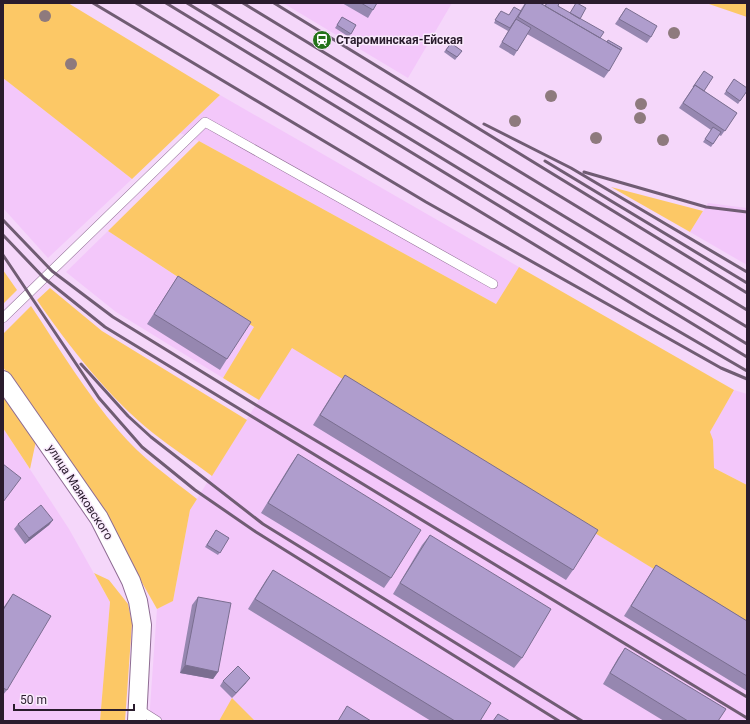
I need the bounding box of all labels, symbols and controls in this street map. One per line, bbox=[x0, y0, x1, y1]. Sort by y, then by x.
station icon: Староминская-Ейская bbox=[311, 29, 333, 51]
place label: Староминская-Ейская bbox=[336, 33, 463, 47]
street label: улица Маяковского bbox=[44, 442, 116, 542]
scale bar bbox=[14, 686, 134, 712]
text: 50 m bbox=[20, 693, 47, 707]

